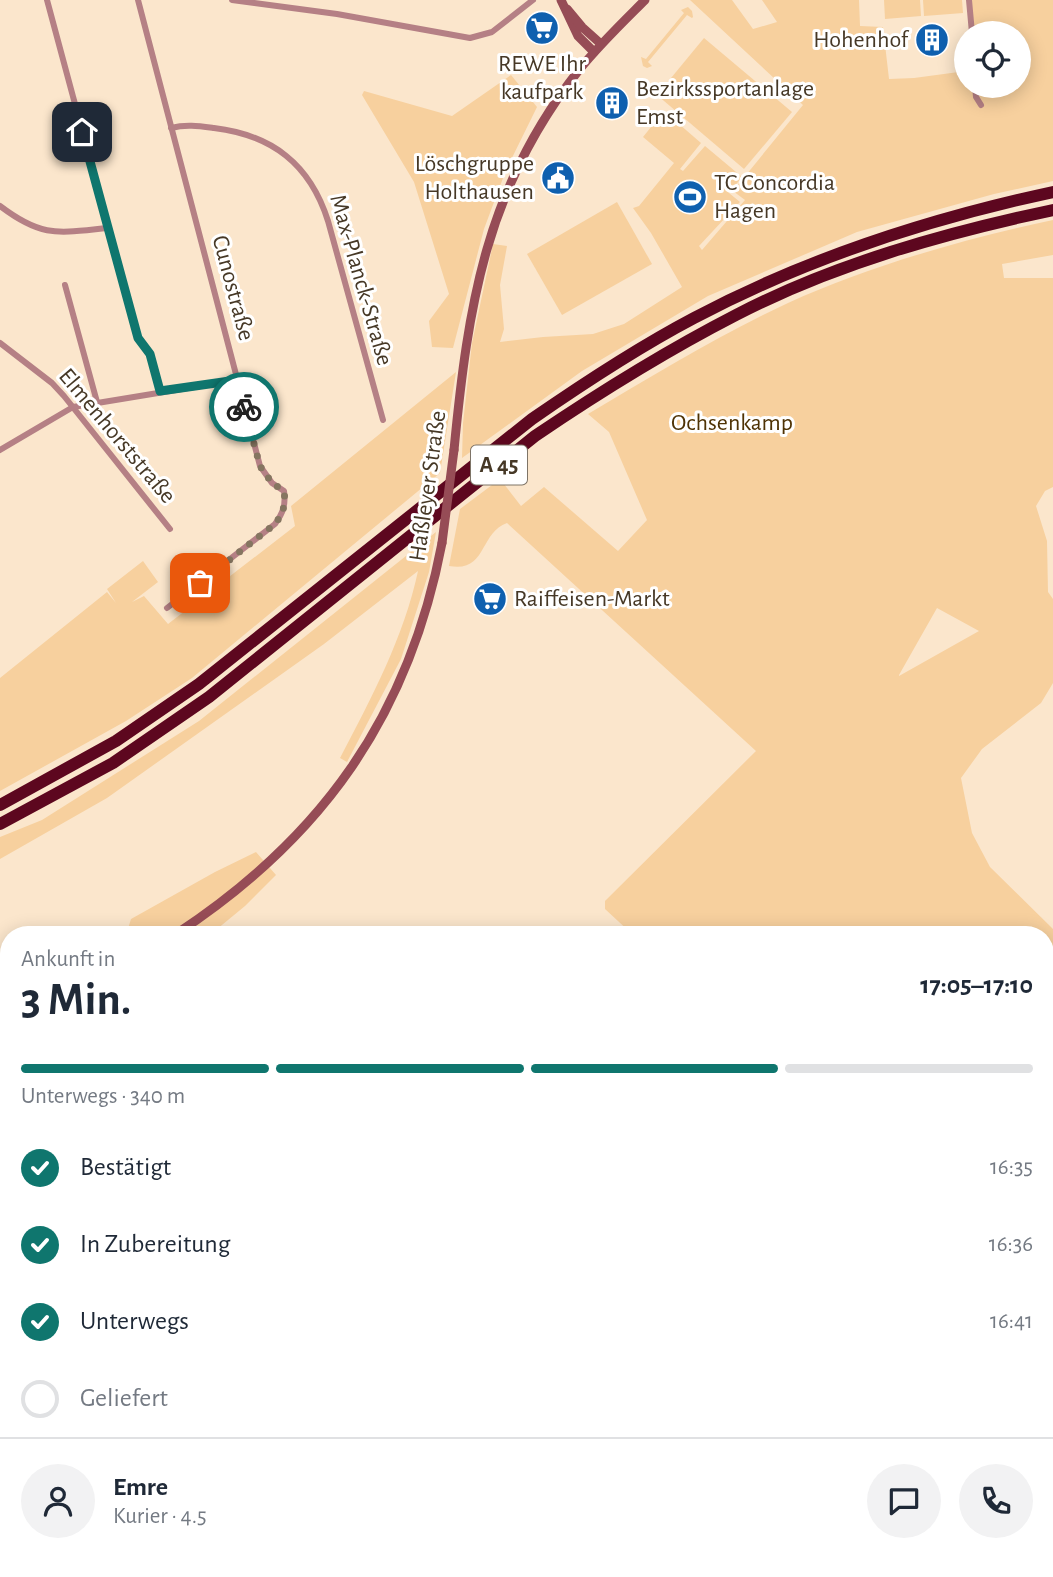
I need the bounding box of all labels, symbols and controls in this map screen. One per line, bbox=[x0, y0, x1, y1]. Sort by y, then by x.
supermarket icon: REWE Ihr kaufpark bbox=[523, 9, 561, 47]
building icon: Hohenhof bbox=[913, 21, 951, 59]
map controls bbox=[954, 21, 1031, 98]
button: locate bbox=[954, 21, 1031, 98]
place label: Hohenhof bbox=[813, 28, 910, 52]
place label: REWE Ihr kaufpark bbox=[498, 52, 586, 104]
place label: Bezirkssportanlage Emst bbox=[636, 77, 814, 129]
building icon: Bezirkssportanlage Emst bbox=[593, 84, 631, 122]
pin bbox=[52, 102, 112, 162]
icon: home bbox=[63, 113, 101, 151]
place label: Löschgruppe Holthausen bbox=[415, 152, 534, 204]
public building icon: Löschgruppe Holthausen bbox=[539, 159, 577, 197]
place label: TC Concordia Hagen bbox=[714, 171, 835, 223]
sports icon: TC Concordia Hagen bbox=[671, 178, 709, 216]
street label: Max-Planck-Straße bbox=[325, 192, 397, 368]
street label: Cunostraße bbox=[207, 233, 259, 343]
street label: Elmenhorststraße bbox=[54, 364, 180, 508]
courier bbox=[209, 372, 279, 442]
icon: bike bbox=[225, 388, 263, 426]
street label: Haßleyer Straße bbox=[406, 409, 450, 563]
park label: Ochsenkamp bbox=[671, 411, 793, 435]
road number: A 45 bbox=[471, 446, 527, 485]
pin bbox=[170, 553, 230, 613]
icon: bag bbox=[181, 564, 219, 602]
supermarket icon: Raiffeisen-Markt bbox=[471, 580, 509, 618]
place label: Raiffeisen-Markt bbox=[514, 587, 670, 611]
text: Ankunft in bbox=[21, 948, 115, 971]
text: 17:05–17:10 bbox=[920, 972, 1033, 998]
text: 3 Min. bbox=[21, 977, 131, 1023]
text: Unterwegs · 340 m bbox=[21, 1085, 185, 1108]
icon: check bbox=[21, 1149, 59, 1187]
text: Bestätigt bbox=[80, 1154, 171, 1180]
text: 16:35 bbox=[990, 1156, 1033, 1179]
icon: check bbox=[21, 1226, 59, 1264]
text: In Zubereitung bbox=[80, 1231, 230, 1257]
text: 16:36 bbox=[989, 1233, 1033, 1256]
icon: check bbox=[21, 1303, 59, 1341]
text: Unterwegs bbox=[80, 1308, 189, 1334]
text: 16:41 bbox=[990, 1310, 1033, 1333]
text: Geliefert bbox=[80, 1385, 168, 1411]
button: person bbox=[21, 1464, 95, 1538]
button: chat bbox=[867, 1464, 941, 1538]
button: phone bbox=[959, 1464, 1033, 1538]
text: Emre bbox=[113, 1474, 168, 1500]
text: Kurier · 4.5 bbox=[113, 1505, 207, 1528]

